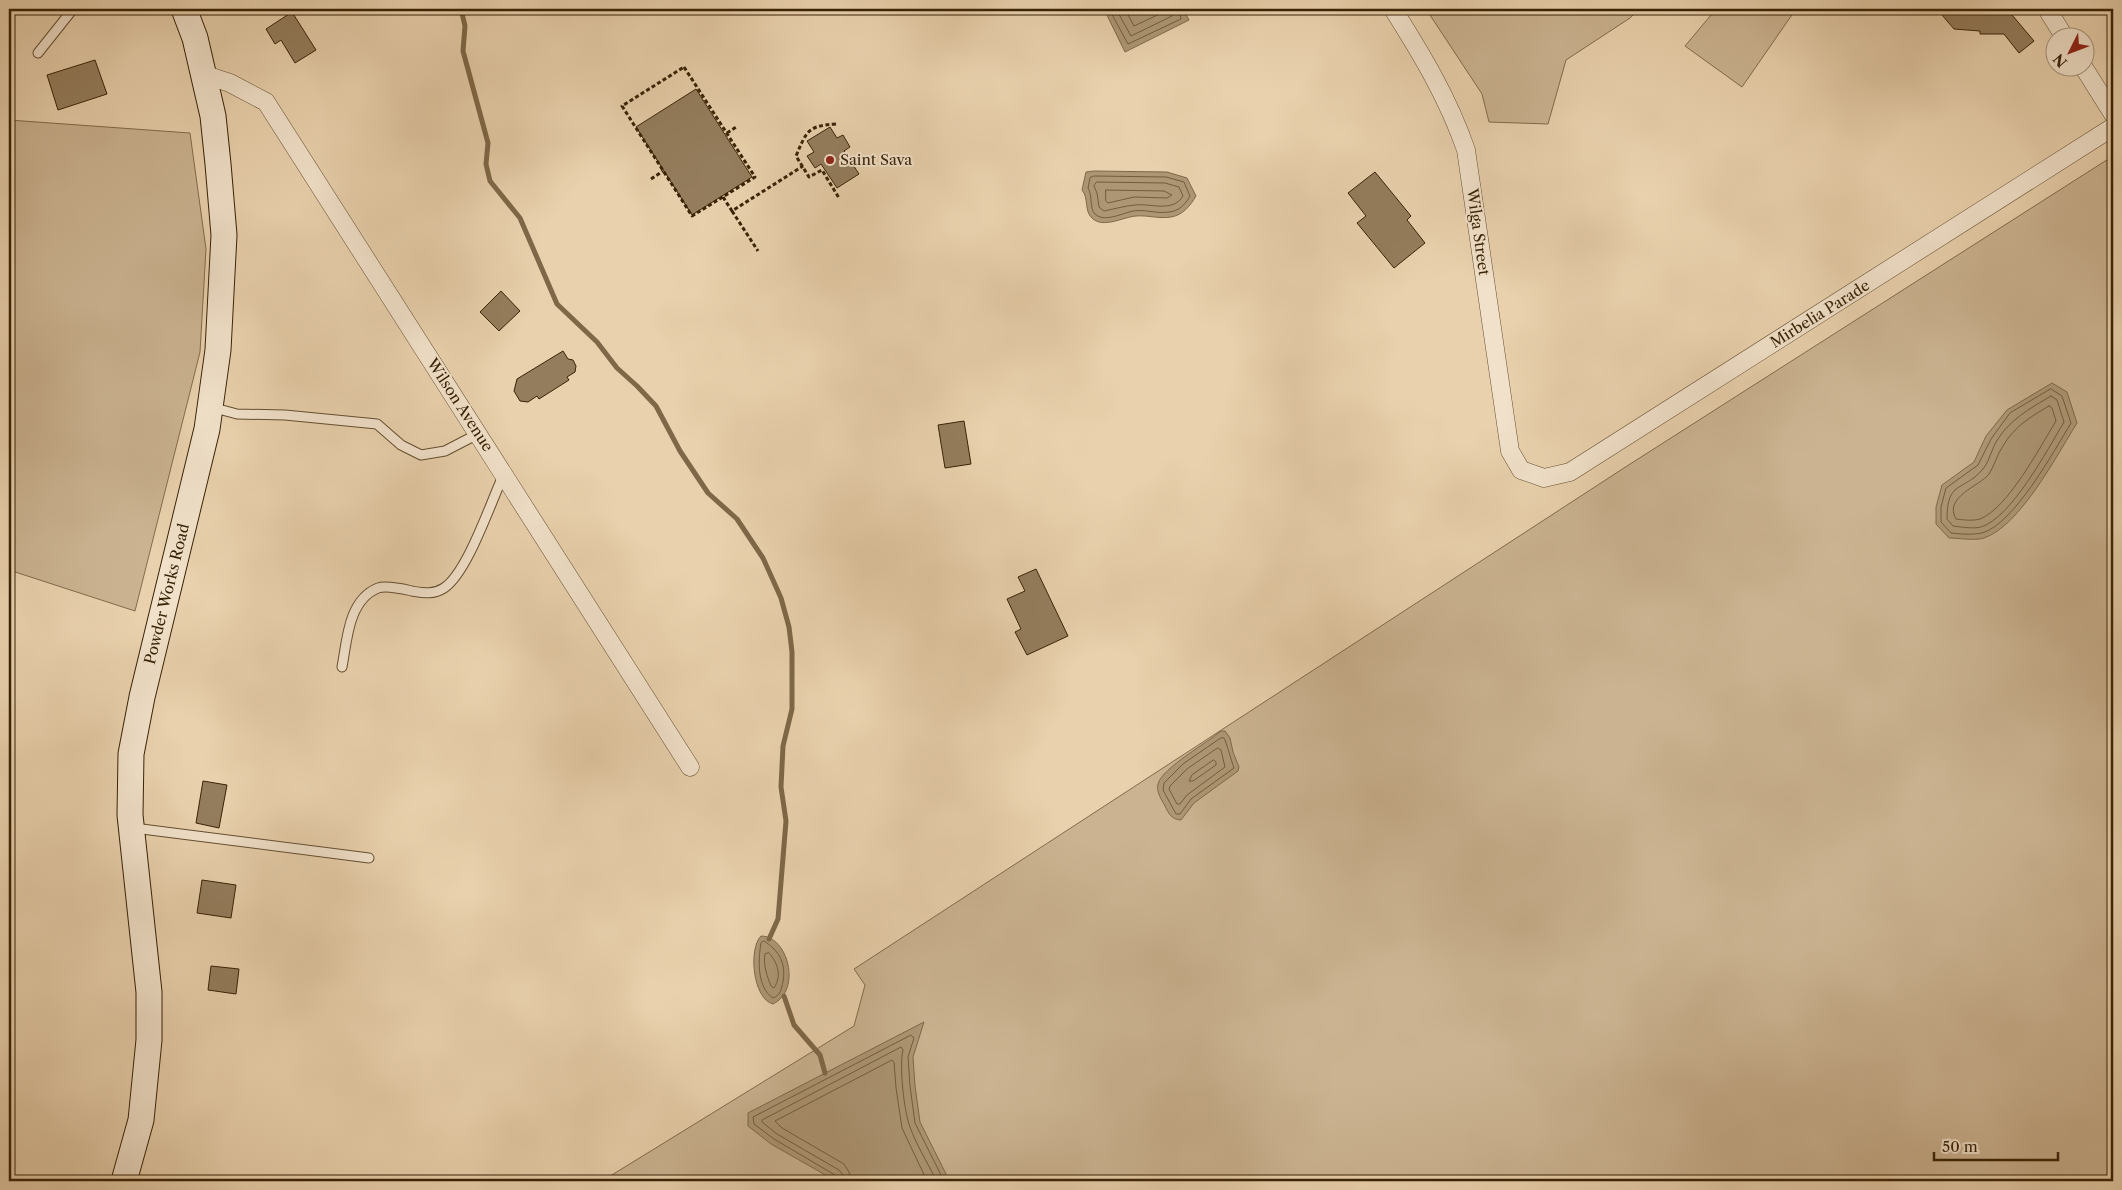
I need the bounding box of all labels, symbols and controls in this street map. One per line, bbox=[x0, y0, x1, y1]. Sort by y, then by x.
north arrow bbox=[2044, 28, 2094, 78]
text: N bbox=[2050, 50, 2071, 71]
place label: Saint Sava bbox=[840, 150, 912, 169]
marker: Saint Sava bbox=[824, 154, 836, 166]
street label: Wilga Street bbox=[1463, 186, 1494, 277]
street label: Mirbelia Parade bbox=[1767, 275, 1873, 352]
street label: Wilson Avenue bbox=[423, 354, 498, 455]
street label: Powder Works Road bbox=[140, 522, 193, 666]
scale bar bbox=[1934, 1130, 2058, 1162]
text: 50 m bbox=[1942, 1137, 1978, 1156]

